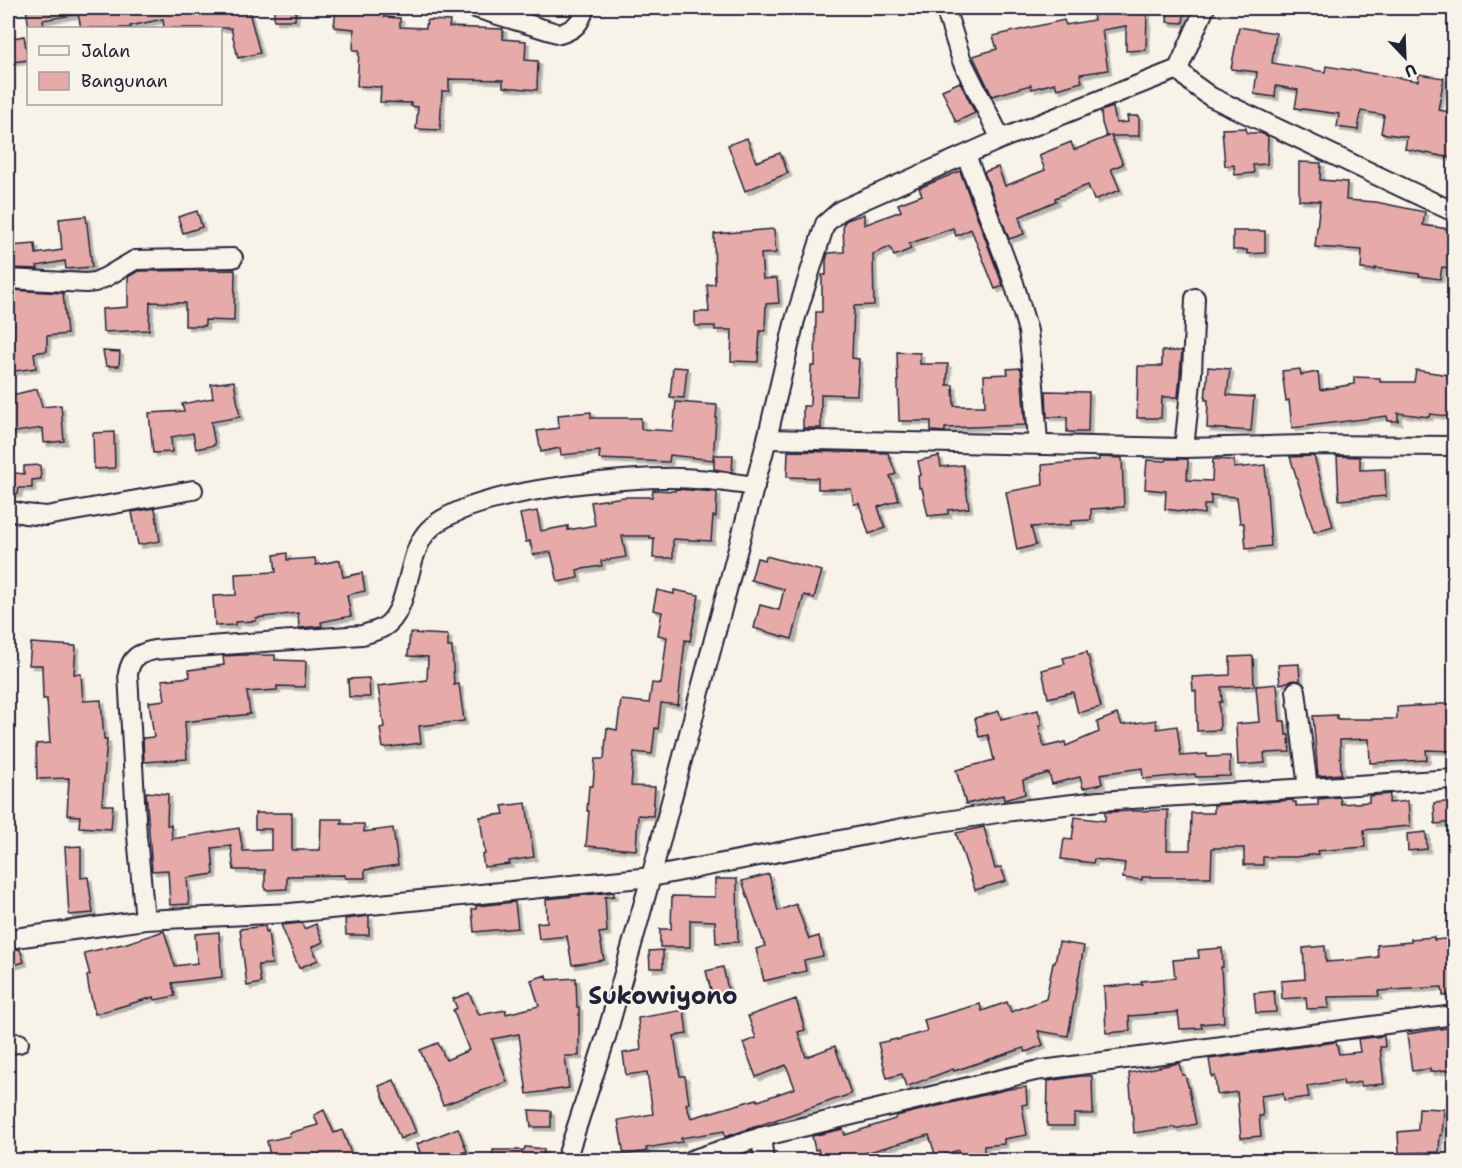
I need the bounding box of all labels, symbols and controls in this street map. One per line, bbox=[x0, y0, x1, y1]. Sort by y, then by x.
legend bbox=[27, 27, 222, 105]
north arrow bbox=[1375, 27, 1435, 87]
text: Jalan bbox=[81, 39, 130, 63]
text: U bbox=[1401, 59, 1420, 82]
text: Bangunan bbox=[81, 69, 168, 93]
district label: Sukowiyono bbox=[588, 980, 738, 1012]

